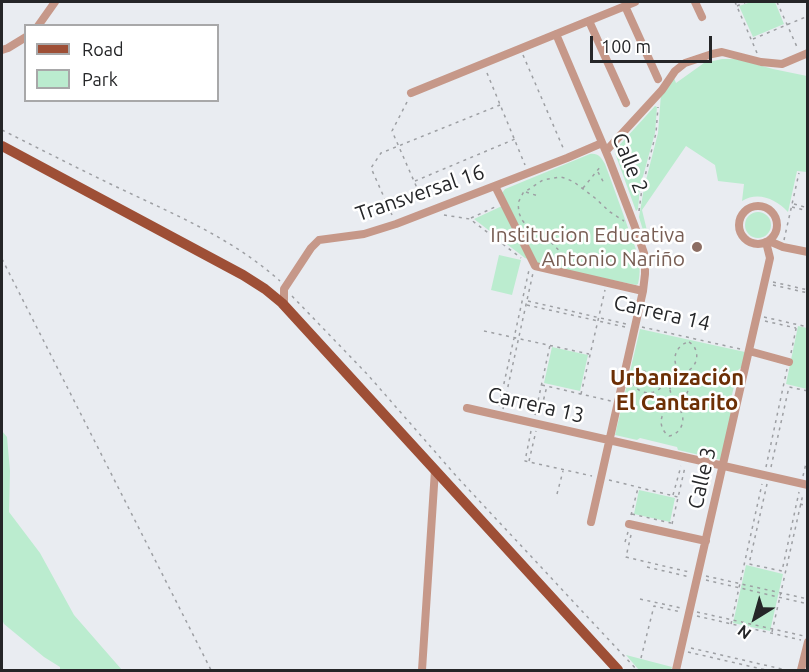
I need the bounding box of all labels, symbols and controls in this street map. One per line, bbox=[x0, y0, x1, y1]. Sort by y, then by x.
legend bbox=[24, 24, 219, 102]
scale bar bbox=[593, 24, 714, 62]
text: 100 m bbox=[601, 36, 651, 56]
text: Road bbox=[82, 39, 124, 59]
text: Park bbox=[82, 69, 118, 89]
street label: Calle 2 bbox=[607, 129, 653, 197]
street label: Transversal 16 bbox=[352, 159, 488, 227]
place label: Institucion Educativa Antonio Nariño bbox=[490, 222, 685, 272]
marker: Institucion Educativa Antonio Nariño bbox=[690, 240, 704, 254]
street label: Carrera 14 bbox=[611, 290, 713, 336]
district label: Urbanización El Cantarito bbox=[610, 365, 744, 416]
street label: Carrera 13 bbox=[485, 382, 587, 428]
street label: Calle 3 bbox=[683, 445, 721, 511]
north arrow bbox=[725, 588, 785, 648]
text: N bbox=[734, 622, 754, 643]

